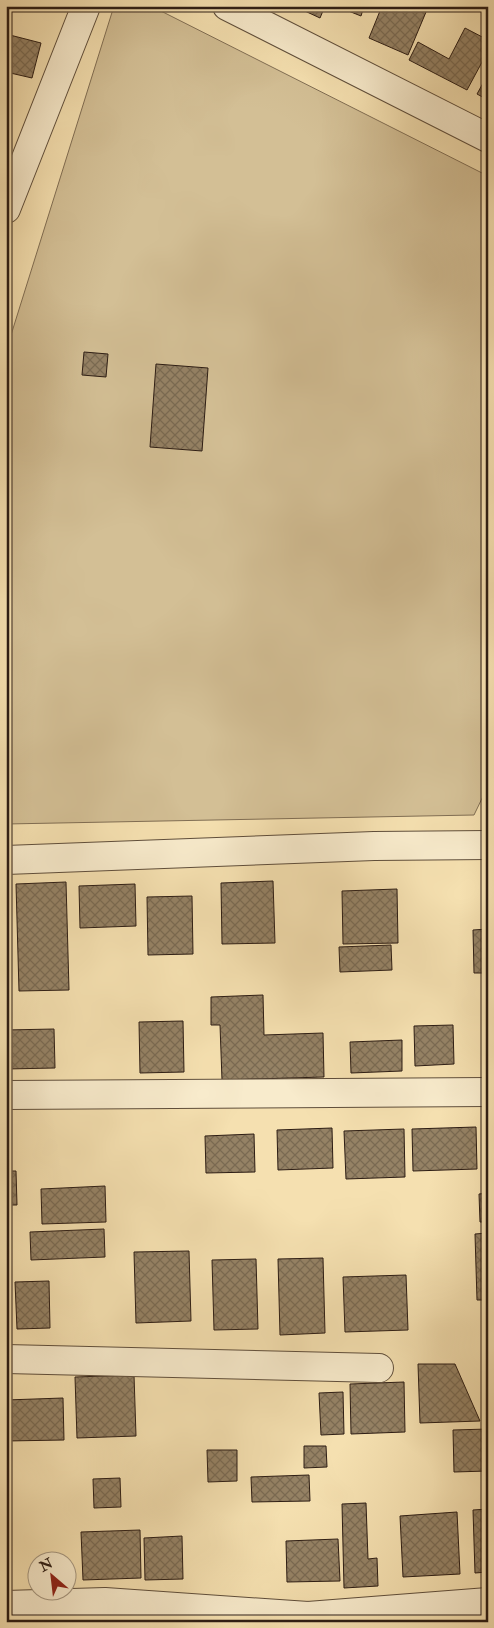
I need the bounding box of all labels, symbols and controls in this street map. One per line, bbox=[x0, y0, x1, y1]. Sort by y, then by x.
north arrow bbox=[28, 1550, 78, 1600]
text: N bbox=[36, 1554, 56, 1576]

